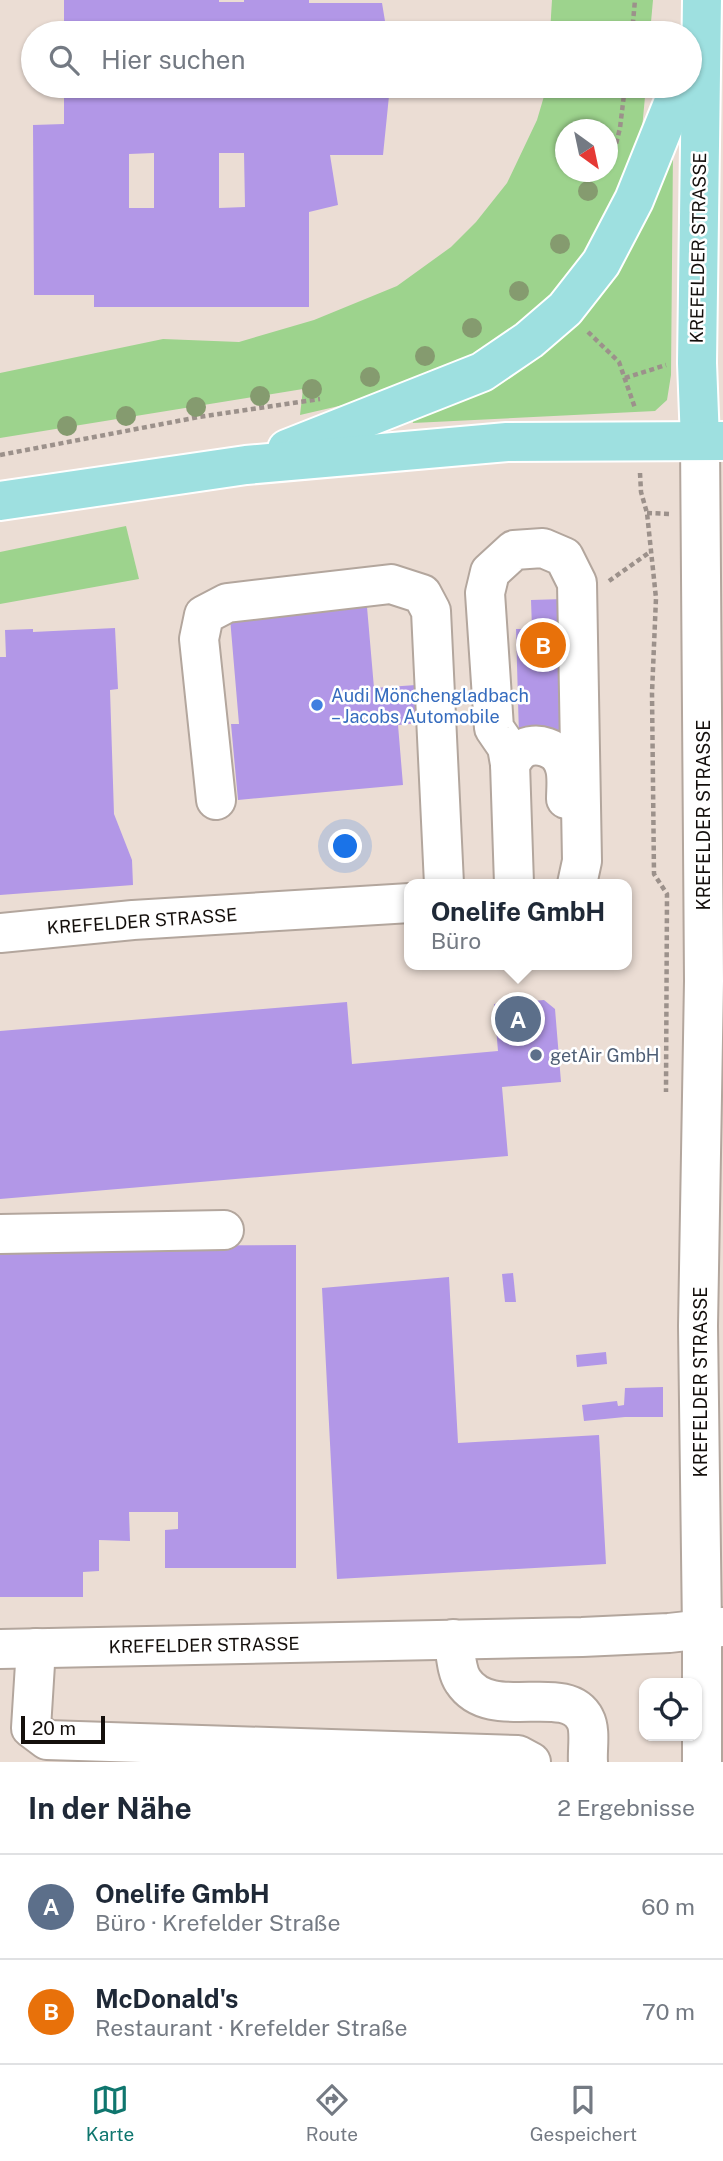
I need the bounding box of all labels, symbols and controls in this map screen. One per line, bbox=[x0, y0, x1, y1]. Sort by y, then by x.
search box bbox=[21, 21, 702, 98]
icon: search bbox=[45, 41, 83, 79]
text: Hier suchen bbox=[101, 44, 246, 75]
north arrow bbox=[555, 119, 618, 182]
street label: KREFELDER STRASSE bbox=[686, 152, 710, 344]
pin: B bbox=[520, 619, 566, 671]
place label: Audi Mönchengladbach – Jacobs Automobile bbox=[331, 685, 529, 727]
marker: Audi Mönchengladbach – Jacobs Automobile bbox=[309, 697, 325, 713]
street label: KREFELDER STRASSE bbox=[693, 720, 714, 911]
your location bbox=[328, 829, 362, 863]
popup bbox=[404, 879, 632, 970]
text: Onelife GmbH bbox=[431, 896, 605, 927]
street label: KREFELDER STRASSE bbox=[46, 904, 238, 938]
text: Büro bbox=[431, 927, 481, 954]
pin: A bbox=[495, 993, 541, 1045]
place label: getAir GmbH bbox=[550, 1045, 660, 1066]
marker: getAir GmbH bbox=[528, 1047, 544, 1063]
street label: KREFELDER STRASSE bbox=[690, 1287, 711, 1478]
street label: KREFELDER STRASSE bbox=[108, 1633, 300, 1657]
map controls bbox=[639, 1678, 702, 1741]
button: locate bbox=[639, 1678, 702, 1741]
scale bar bbox=[21, 1713, 105, 1745]
text: 20 m bbox=[32, 1717, 76, 1739]
text: In der Nähe bbox=[28, 1790, 192, 1826]
text: 2 Ergebnisse bbox=[557, 1794, 695, 1821]
text: Onelife GmbH bbox=[95, 1878, 270, 1909]
text: A bbox=[43, 1893, 59, 1920]
text: 60 m bbox=[641, 1893, 695, 1920]
text: Büro · Krefelder Straße bbox=[95, 1909, 340, 1936]
text: McDonald's bbox=[95, 1983, 238, 2014]
text: B bbox=[43, 1998, 59, 2025]
text: 70 m bbox=[642, 1998, 695, 2025]
text: Restaurant · Krefelder Straße bbox=[95, 2014, 407, 2041]
tab: Karte bbox=[86, 2081, 134, 2145]
tab: Route bbox=[306, 2081, 358, 2145]
tab: Gespeichert bbox=[530, 2081, 637, 2145]

